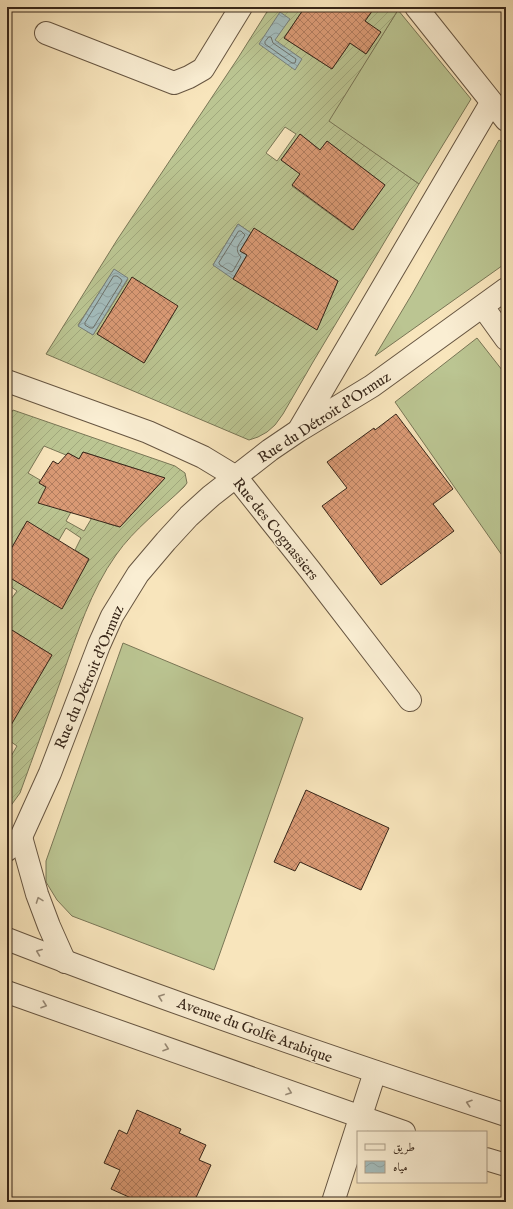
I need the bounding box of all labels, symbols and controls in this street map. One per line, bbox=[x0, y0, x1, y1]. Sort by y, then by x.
street label: Rue du Détroit d'Ormuz bbox=[254, 367, 394, 467]
street label: Rue des Cognassiers bbox=[228, 474, 323, 584]
street label: Rue du Détroit d'Ormuz bbox=[51, 602, 128, 752]
one-way arrow bbox=[35, 897, 43, 904]
one-way arrow bbox=[35, 948, 42, 956]
one-way arrow bbox=[157, 993, 164, 1001]
street label: Avenue du Golfe Arabique bbox=[174, 993, 335, 1067]
one-way arrow bbox=[40, 1000, 47, 1009]
one-way arrow bbox=[163, 1043, 170, 1052]
one-way arrow bbox=[285, 1087, 292, 1096]
one-way arrow bbox=[466, 1099, 473, 1108]
legend bbox=[357, 1131, 487, 1183]
text: طريق bbox=[393, 1140, 415, 1155]
text: مياه bbox=[393, 1160, 408, 1175]

